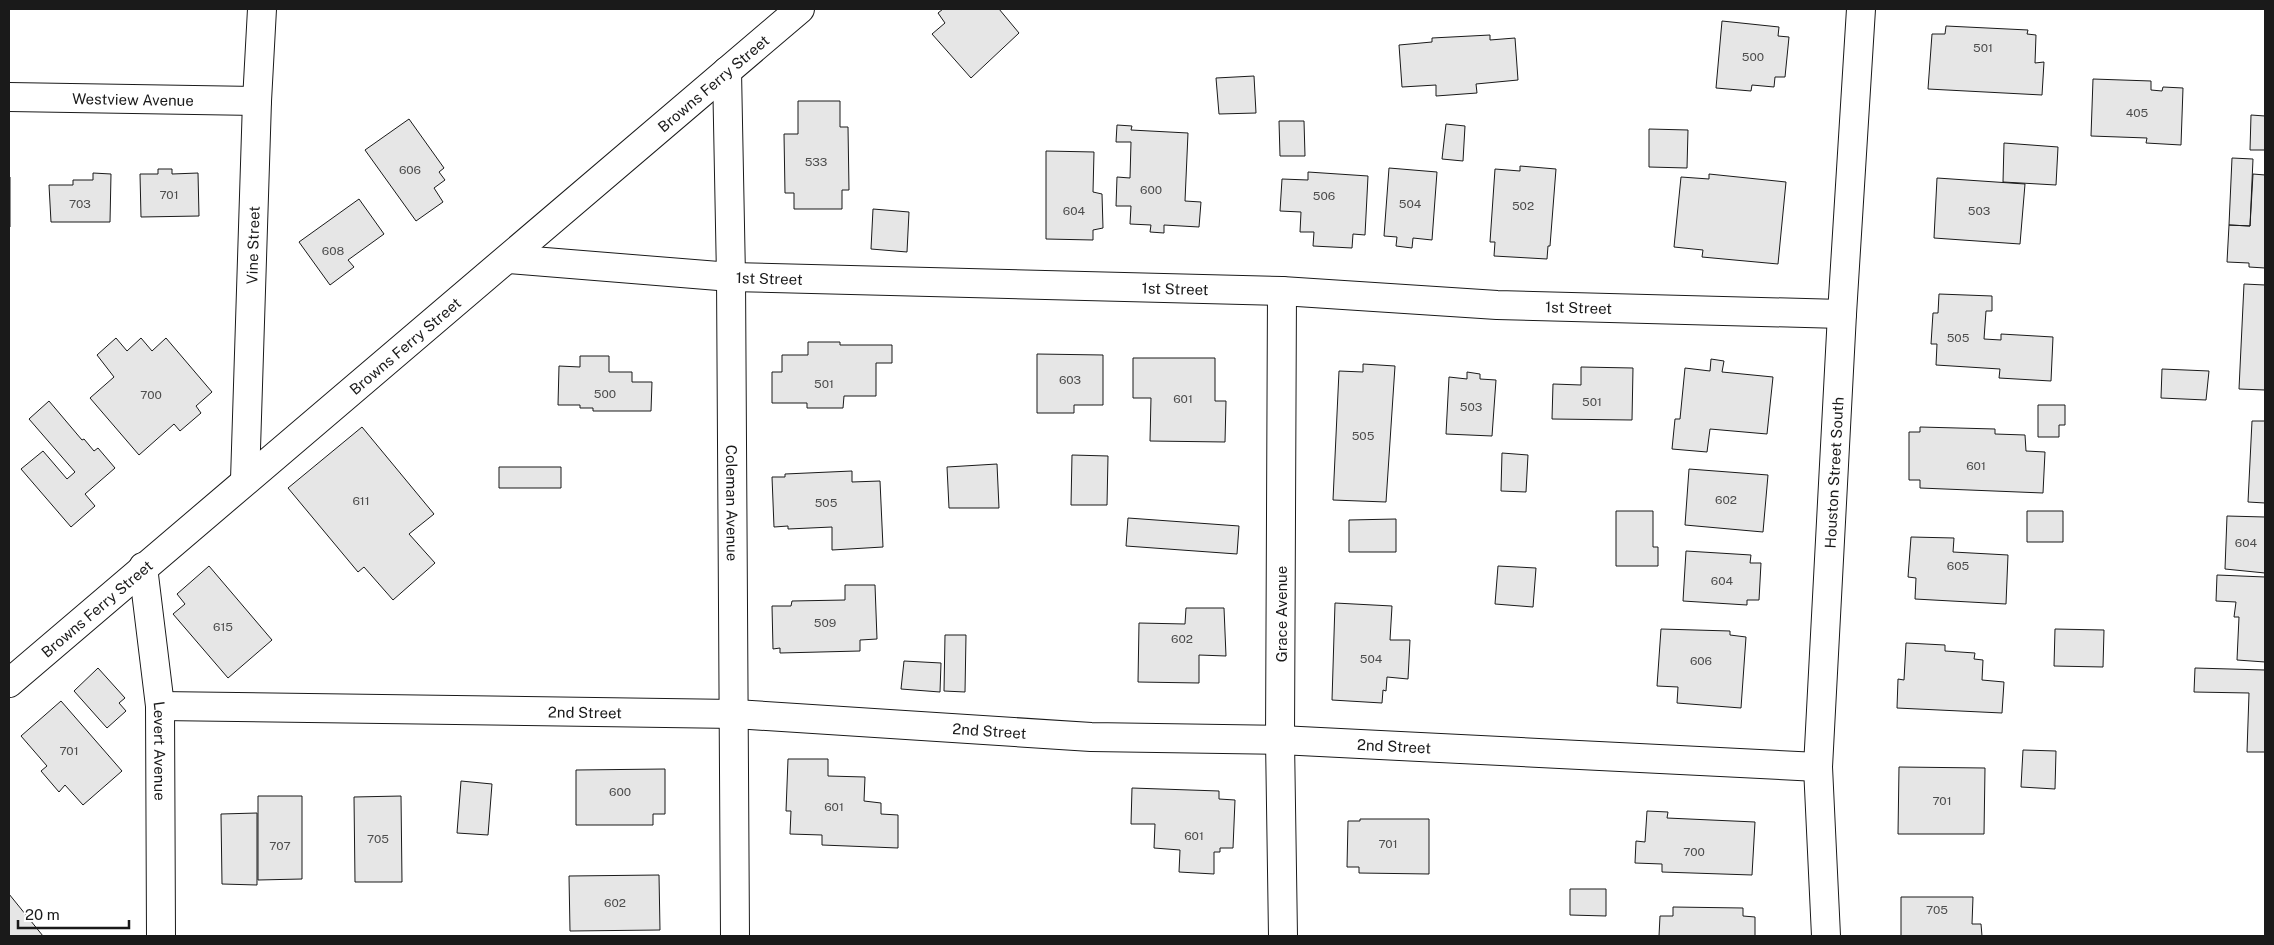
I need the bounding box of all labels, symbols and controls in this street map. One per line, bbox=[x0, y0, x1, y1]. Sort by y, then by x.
street label: Browns Ferry Street bbox=[654, 31, 772, 135]
house number: 501 bbox=[1973, 41, 1993, 55]
house number: 500 bbox=[1742, 50, 1764, 64]
street label: Westview Avenue bbox=[72, 90, 194, 108]
house number: 405 bbox=[2126, 106, 2149, 120]
house number: 533 bbox=[805, 155, 827, 169]
house number: 606 bbox=[399, 163, 421, 177]
house number: 600 bbox=[1140, 183, 1162, 197]
house number: 701 bbox=[159, 188, 179, 202]
house number: 506 bbox=[1313, 189, 1335, 203]
house number: 703 bbox=[69, 197, 91, 211]
house number: 504 bbox=[1399, 197, 1422, 211]
house number: 502 bbox=[1512, 199, 1534, 213]
house number: 604 bbox=[1063, 204, 1086, 218]
house number: 503 bbox=[1968, 204, 1990, 218]
street label: Vine Street bbox=[243, 205, 262, 285]
house number: 608 bbox=[322, 244, 344, 258]
street label: 1st Street bbox=[736, 269, 803, 287]
street label: 1st Street bbox=[1141, 279, 1209, 298]
street label: Browns Ferry Street bbox=[346, 294, 464, 398]
street label: 1st Street bbox=[1545, 298, 1612, 317]
house number: 505 bbox=[1947, 331, 1970, 345]
house number: 603 bbox=[1059, 373, 1081, 387]
house number: 501 bbox=[814, 377, 834, 391]
house number: 500 bbox=[594, 387, 616, 401]
house number: 700 bbox=[140, 388, 162, 402]
house number: 601 bbox=[1173, 392, 1193, 406]
house number: 501 bbox=[1582, 395, 1602, 409]
street label: Houston Street South bbox=[1821, 396, 1846, 549]
house number: 503 bbox=[1460, 400, 1482, 414]
house number: 505 bbox=[1352, 429, 1375, 443]
street label: Coleman Avenue bbox=[724, 445, 741, 561]
house number: 601 bbox=[1966, 459, 1986, 473]
house number: 602 bbox=[1715, 493, 1737, 507]
house number: 611 bbox=[352, 494, 370, 508]
house number: 505 bbox=[815, 496, 838, 510]
house number: 604 bbox=[2235, 536, 2258, 550]
street label: Browns Ferry Street bbox=[38, 556, 156, 660]
house number: 605 bbox=[1947, 559, 1970, 573]
street label: Grace Avenue bbox=[1273, 566, 1290, 662]
house number: 604 bbox=[1711, 574, 1734, 588]
house number: 509 bbox=[814, 616, 836, 630]
house number: 615 bbox=[213, 620, 233, 634]
house number: 602 bbox=[1171, 632, 1193, 646]
house number: 504 bbox=[1360, 652, 1383, 666]
house number: 606 bbox=[1690, 654, 1712, 668]
street label: Levert Avenue bbox=[151, 700, 169, 801]
street label: 2nd Street bbox=[548, 703, 622, 721]
street label: 2nd Street bbox=[952, 720, 1027, 741]
street label: 2nd Street bbox=[1357, 735, 1432, 756]
house number: 701 bbox=[59, 744, 79, 758]
house number: 600 bbox=[609, 785, 631, 799]
house number: 701 bbox=[1932, 794, 1952, 808]
house number: 601 bbox=[824, 800, 844, 814]
house number: 601 bbox=[1184, 829, 1204, 843]
house number: 705 bbox=[367, 832, 389, 846]
house number: 701 bbox=[1378, 837, 1398, 851]
house number: 707 bbox=[269, 839, 291, 853]
house number: 700 bbox=[1683, 845, 1705, 859]
house number: 602 bbox=[604, 896, 626, 910]
scale bar bbox=[18, 898, 129, 930]
house number: 705 bbox=[1926, 903, 1948, 917]
text: 20 m bbox=[25, 906, 60, 923]

